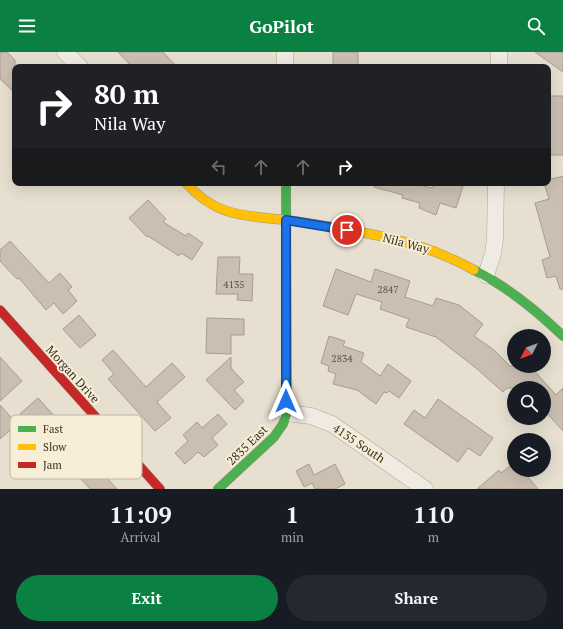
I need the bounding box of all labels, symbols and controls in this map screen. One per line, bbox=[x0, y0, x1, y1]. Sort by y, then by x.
text: GoPilot bbox=[249, 14, 314, 38]
icon: menu bbox=[16, 15, 38, 37]
icon: search bbox=[525, 15, 547, 37]
text: 80 m bbox=[94, 75, 159, 112]
icon: right bbox=[28, 80, 80, 132]
text: Nila Way bbox=[94, 111, 165, 135]
icon: left bbox=[208, 156, 230, 178]
icon: ahead bbox=[250, 156, 272, 178]
icon: ahead bbox=[292, 156, 314, 178]
icon: right bbox=[334, 156, 356, 178]
pin bbox=[330, 213, 364, 247]
icon: arrive bbox=[336, 219, 358, 241]
street label: Nila Way bbox=[381, 230, 432, 257]
house number: 4135 bbox=[223, 278, 245, 291]
house number: 2847 bbox=[377, 283, 399, 296]
north arrow bbox=[507, 329, 551, 373]
map controls bbox=[507, 329, 551, 477]
street label: Morgan Drive bbox=[43, 342, 103, 406]
house number: 2834 bbox=[331, 352, 353, 365]
position arrow bbox=[265, 380, 307, 422]
button: search bbox=[507, 381, 551, 425]
legend bbox=[10, 415, 142, 479]
street label: 4135 South bbox=[330, 420, 388, 466]
street label: 2835 East bbox=[223, 421, 271, 468]
text: Fast bbox=[43, 422, 63, 436]
button: layers bbox=[507, 433, 551, 477]
text: Slow bbox=[43, 440, 67, 454]
text: Jam bbox=[43, 458, 62, 472]
text: 11:09 bbox=[109, 498, 172, 530]
text: 1 bbox=[286, 498, 299, 530]
text: 110 bbox=[413, 498, 454, 530]
text: Arrival bbox=[121, 528, 160, 546]
text: min bbox=[281, 528, 304, 546]
text: m bbox=[428, 528, 439, 546]
button: Exit bbox=[16, 575, 278, 621]
button: Share bbox=[286, 575, 547, 621]

